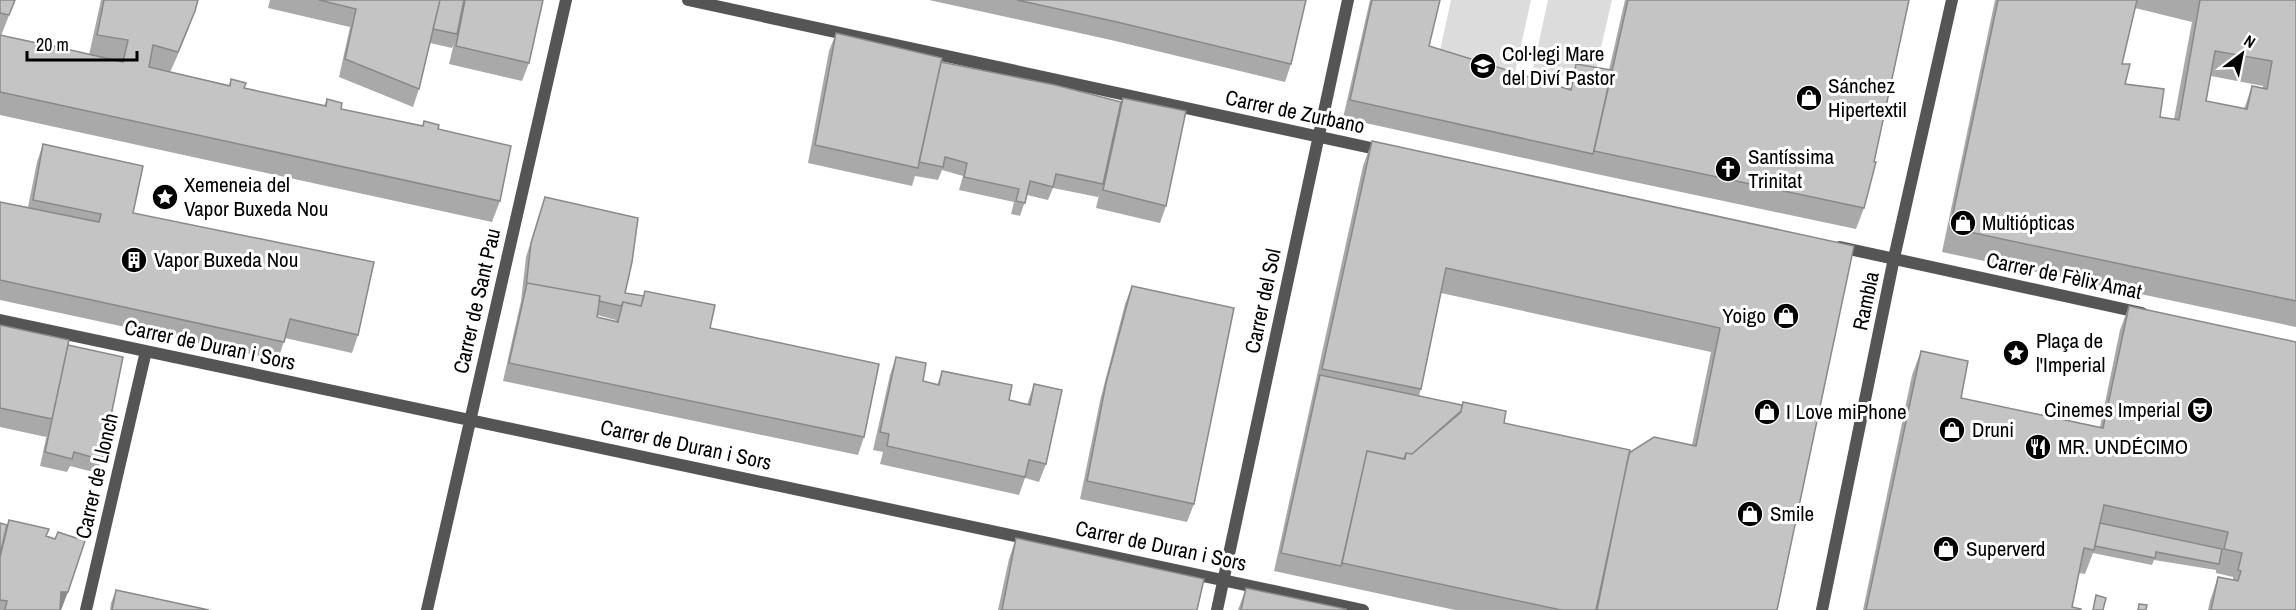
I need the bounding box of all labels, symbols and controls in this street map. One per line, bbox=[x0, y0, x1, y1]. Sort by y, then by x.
scale bar bbox=[27, 24, 136, 62]
north arrow bbox=[2212, 24, 2272, 84]
text: N bbox=[2240, 29, 2260, 53]
text: 20 m bbox=[36, 32, 69, 57]
place label: Col·legi Mare del Diví Pastor bbox=[1502, 39, 1615, 92]
school or university icon: Col·legi Mare del Diví Pastor bbox=[1468, 51, 1498, 81]
place label: Sánchez Hipertextil bbox=[1828, 71, 1906, 124]
street label: Carrer de Zurbano bbox=[1223, 83, 1367, 140]
shop icon: Sánchez Hipertextil bbox=[1794, 83, 1824, 113]
place label: Santíssima Trinitat bbox=[1748, 142, 1835, 195]
church icon: Santíssima Trinitat bbox=[1713, 154, 1743, 184]
place label: Xemeneia del Vapor Buxeda Nou bbox=[184, 170, 328, 223]
place icon: Xemeneia del Vapor Buxeda Nou bbox=[150, 182, 180, 212]
shop icon: Multiópticas bbox=[1948, 208, 1978, 238]
place label: Multiópticas bbox=[1982, 208, 2075, 237]
street label: Carrer de Sant Pau bbox=[446, 225, 507, 376]
building icon: Vapor Buxeda Nou bbox=[119, 245, 149, 275]
place label: Vapor Buxeda Nou bbox=[154, 245, 298, 274]
street label: Carrer de Fèlix Amat bbox=[1984, 245, 2145, 306]
street label: Carrer del Sol bbox=[1237, 246, 1288, 356]
street label: Rambla bbox=[1845, 268, 1886, 333]
place label: Yoigo bbox=[1722, 301, 1766, 330]
shop icon: Yoigo bbox=[1771, 301, 1801, 331]
street label: Carrer de Duran i Sors bbox=[122, 312, 298, 377]
place label: Plaça de l'Imperial bbox=[2036, 326, 2105, 379]
place icon: Plaça de l'Imperial bbox=[2001, 338, 2031, 368]
place label: Cinemes Imperial bbox=[2044, 395, 2180, 424]
theatre icon: Cinemes Imperial bbox=[2185, 395, 2215, 425]
shop icon: I Love miPhone bbox=[1752, 397, 1782, 427]
place label: I Love miPhone bbox=[1786, 397, 1907, 426]
street label: Carrer de Llonch bbox=[68, 410, 125, 542]
street label: Carrer de Duran i Sors bbox=[598, 412, 774, 477]
shop icon: Druni bbox=[1937, 415, 1967, 445]
place label: Druni bbox=[1972, 415, 2014, 444]
restaurant icon: MR. UNDÉCIMO bbox=[2023, 432, 2053, 462]
place label: MR. UNDÉCIMO bbox=[2058, 432, 2188, 461]
shop icon: Smile bbox=[1735, 499, 1765, 529]
place label: Smile bbox=[1770, 499, 1814, 528]
street label: Carrer de Duran i Sors bbox=[1073, 513, 1249, 578]
shop icon: Superverd bbox=[1931, 534, 1961, 564]
place label: Superverd bbox=[1966, 534, 2045, 563]

